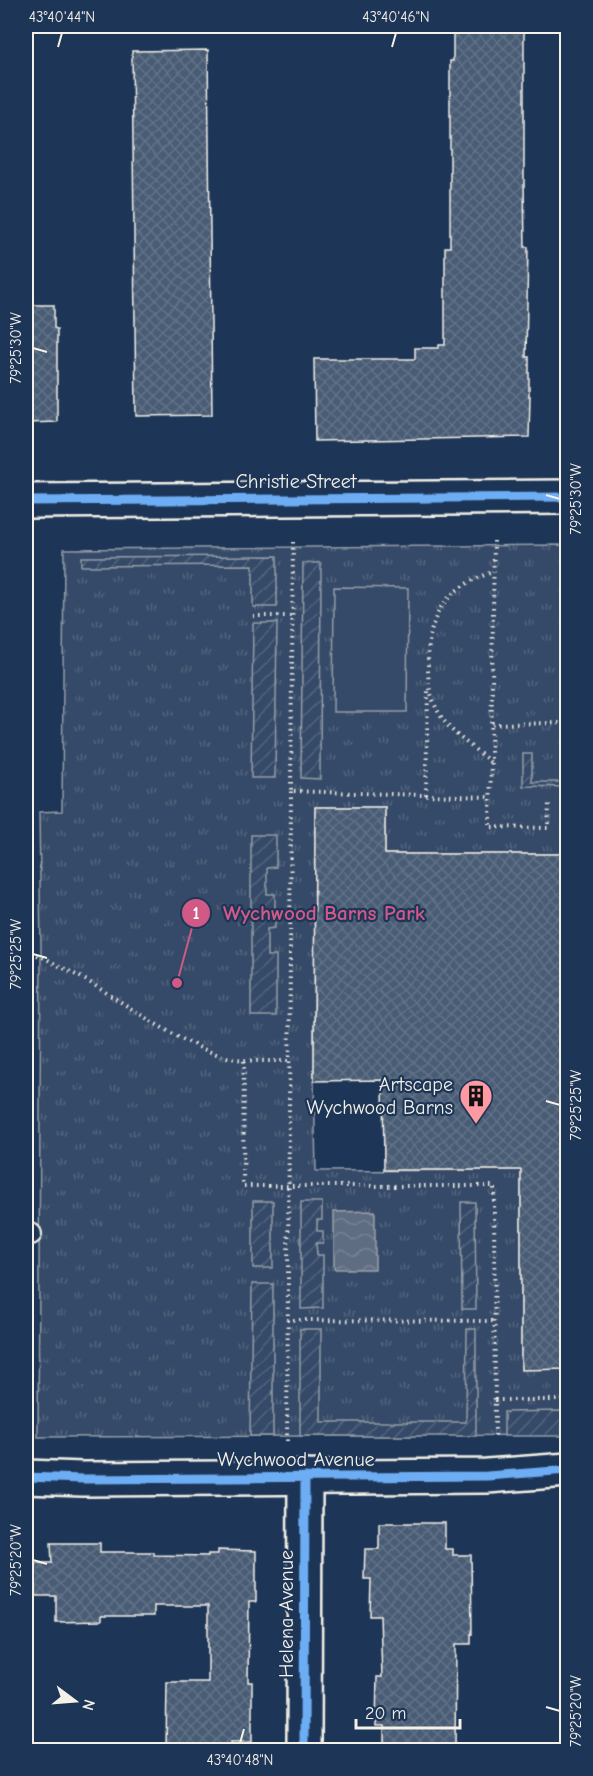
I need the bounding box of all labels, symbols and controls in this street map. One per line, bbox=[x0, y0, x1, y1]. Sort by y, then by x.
text: 43°40'44"N bbox=[29, 8, 95, 26]
text: 43°40'46"N bbox=[362, 8, 430, 26]
text: 79°25'30"W bbox=[7, 312, 25, 384]
text: 79°25'30"W bbox=[567, 463, 585, 535]
street label: Christie Street bbox=[236, 470, 358, 493]
callout: Wychwood Barns Park bbox=[181, 893, 437, 932]
text: Wychwood Barns Park bbox=[223, 901, 426, 925]
text: 1 bbox=[192, 903, 200, 924]
text: 79°25'25"W bbox=[7, 919, 25, 989]
text: 79°25'25"W bbox=[567, 1070, 585, 1140]
place label: Artscape Wychwood Barns bbox=[307, 1073, 453, 1119]
building icon: Artscape Wychwood Barns bbox=[458, 1078, 494, 1125]
street label: Wychwood Avenue bbox=[217, 1448, 375, 1471]
text: 79°25'20"W bbox=[7, 1524, 25, 1596]
street label: Helena Avenue bbox=[275, 1550, 298, 1678]
north arrow bbox=[45, 1671, 105, 1731]
text: 79°25'20"W bbox=[567, 1675, 585, 1747]
scale bar bbox=[356, 1692, 460, 1730]
text: N bbox=[78, 1697, 99, 1712]
text: 20 m bbox=[365, 1703, 406, 1724]
text: 43°40'48"N bbox=[207, 1751, 273, 1769]

